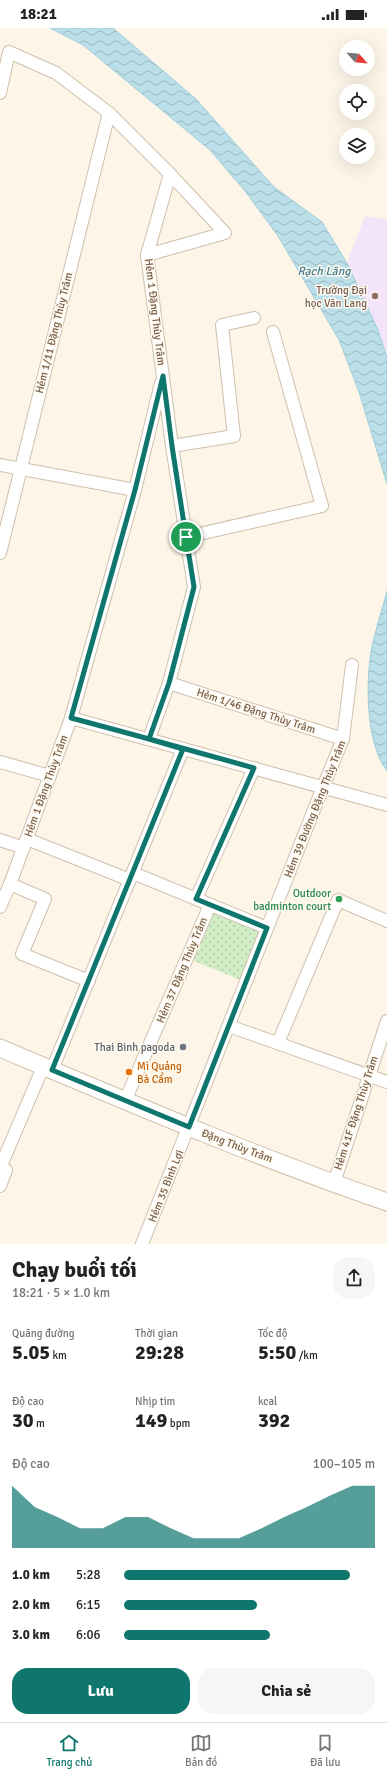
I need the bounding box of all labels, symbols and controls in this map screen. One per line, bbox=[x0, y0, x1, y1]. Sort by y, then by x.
text: 18:21 bbox=[20, 5, 57, 23]
north arrow bbox=[339, 40, 375, 76]
map controls bbox=[339, 40, 375, 164]
button: locate bbox=[339, 84, 375, 120]
button: layers bbox=[339, 128, 375, 164]
street label: Hẻm 1 Đặng Thùy Trâm bbox=[142, 258, 168, 366]
water label: Rạch Lăng bbox=[297, 264, 352, 279]
street label: Hẻm 1/11 Đặng Thùy Trâm bbox=[33, 271, 75, 395]
place label: Trường Đại học Văn Lang bbox=[305, 284, 367, 310]
marker: Trường Đại học Văn Lang bbox=[370, 291, 380, 301]
pin bbox=[169, 520, 203, 554]
icon: arrive bbox=[175, 526, 197, 548]
street label: Hẻm 1/46 Đặng Thùy Trâm bbox=[195, 686, 317, 736]
street label: Hẻm 1 Đặng Thùy Trâm bbox=[21, 733, 71, 839]
street label: Hẻm 39 Đường Đặng Thùy Trâm bbox=[281, 738, 349, 880]
place label: Outdoor badminton court bbox=[253, 887, 331, 913]
marker: Outdoor badminton court bbox=[334, 894, 344, 904]
street label: Hẻm 37 Đặng Thùy Trâm bbox=[154, 915, 210, 1025]
place label: Thai Binh pagoda bbox=[94, 1041, 175, 1054]
marker: Thai Binh pagoda bbox=[178, 1042, 188, 1052]
street label: Hẻm 41F Đặng Thùy Trâm bbox=[331, 1054, 381, 1172]
place label: Mì Quảng Bà Cẩm bbox=[137, 1060, 182, 1086]
marker: Mì Quảng Bà Cẩm bbox=[124, 1067, 134, 1077]
street label: Đặng Thùy Trâm bbox=[200, 1126, 275, 1166]
street label: Hẻm 35 Bình Lợi bbox=[146, 1148, 186, 1224]
text: Chạy buổi tối bbox=[12, 1256, 137, 1283]
button: share bbox=[333, 1257, 375, 1299]
text: 18:21 · 5 × 1.0 km bbox=[12, 1285, 110, 1301]
text: Quãng đường bbox=[12, 1327, 74, 1340]
text: Thời gian bbox=[135, 1327, 178, 1340]
text: Tốc độ bbox=[258, 1327, 287, 1340]
text: 5.05 bbox=[12, 1340, 50, 1365]
text: 29:28 bbox=[135, 1340, 184, 1365]
text: 5:50 bbox=[258, 1340, 296, 1365]
text: km bbox=[50, 1349, 67, 1362]
text: /km bbox=[296, 1349, 318, 1362]
text: Độ cao bbox=[12, 1395, 44, 1408]
text: Nhịp tim bbox=[135, 1395, 175, 1408]
text: kcal bbox=[258, 1395, 277, 1408]
text: 30 bbox=[12, 1408, 34, 1433]
text: 149 bbox=[135, 1408, 167, 1433]
text: 392 bbox=[258, 1408, 290, 1433]
text: m bbox=[34, 1417, 45, 1430]
text: bpm bbox=[167, 1417, 190, 1430]
text: Độ cao bbox=[12, 1456, 50, 1472]
text: 100–105 m bbox=[313, 1456, 375, 1472]
text: 1.0 km bbox=[12, 1567, 50, 1583]
text: 5:28 bbox=[76, 1567, 101, 1583]
text: 2.0 km bbox=[12, 1597, 50, 1613]
text: 6:15 bbox=[76, 1597, 101, 1613]
text: 3.0 km bbox=[12, 1627, 50, 1643]
text: 6:06 bbox=[76, 1627, 101, 1643]
button: Lưu bbox=[12, 1668, 190, 1714]
button: Chia sẻ bbox=[198, 1668, 375, 1714]
tab: Trang chủ bbox=[46, 1732, 92, 1769]
tab: Bản đồ bbox=[185, 1732, 217, 1769]
tab: Đã lưu bbox=[310, 1732, 341, 1769]

